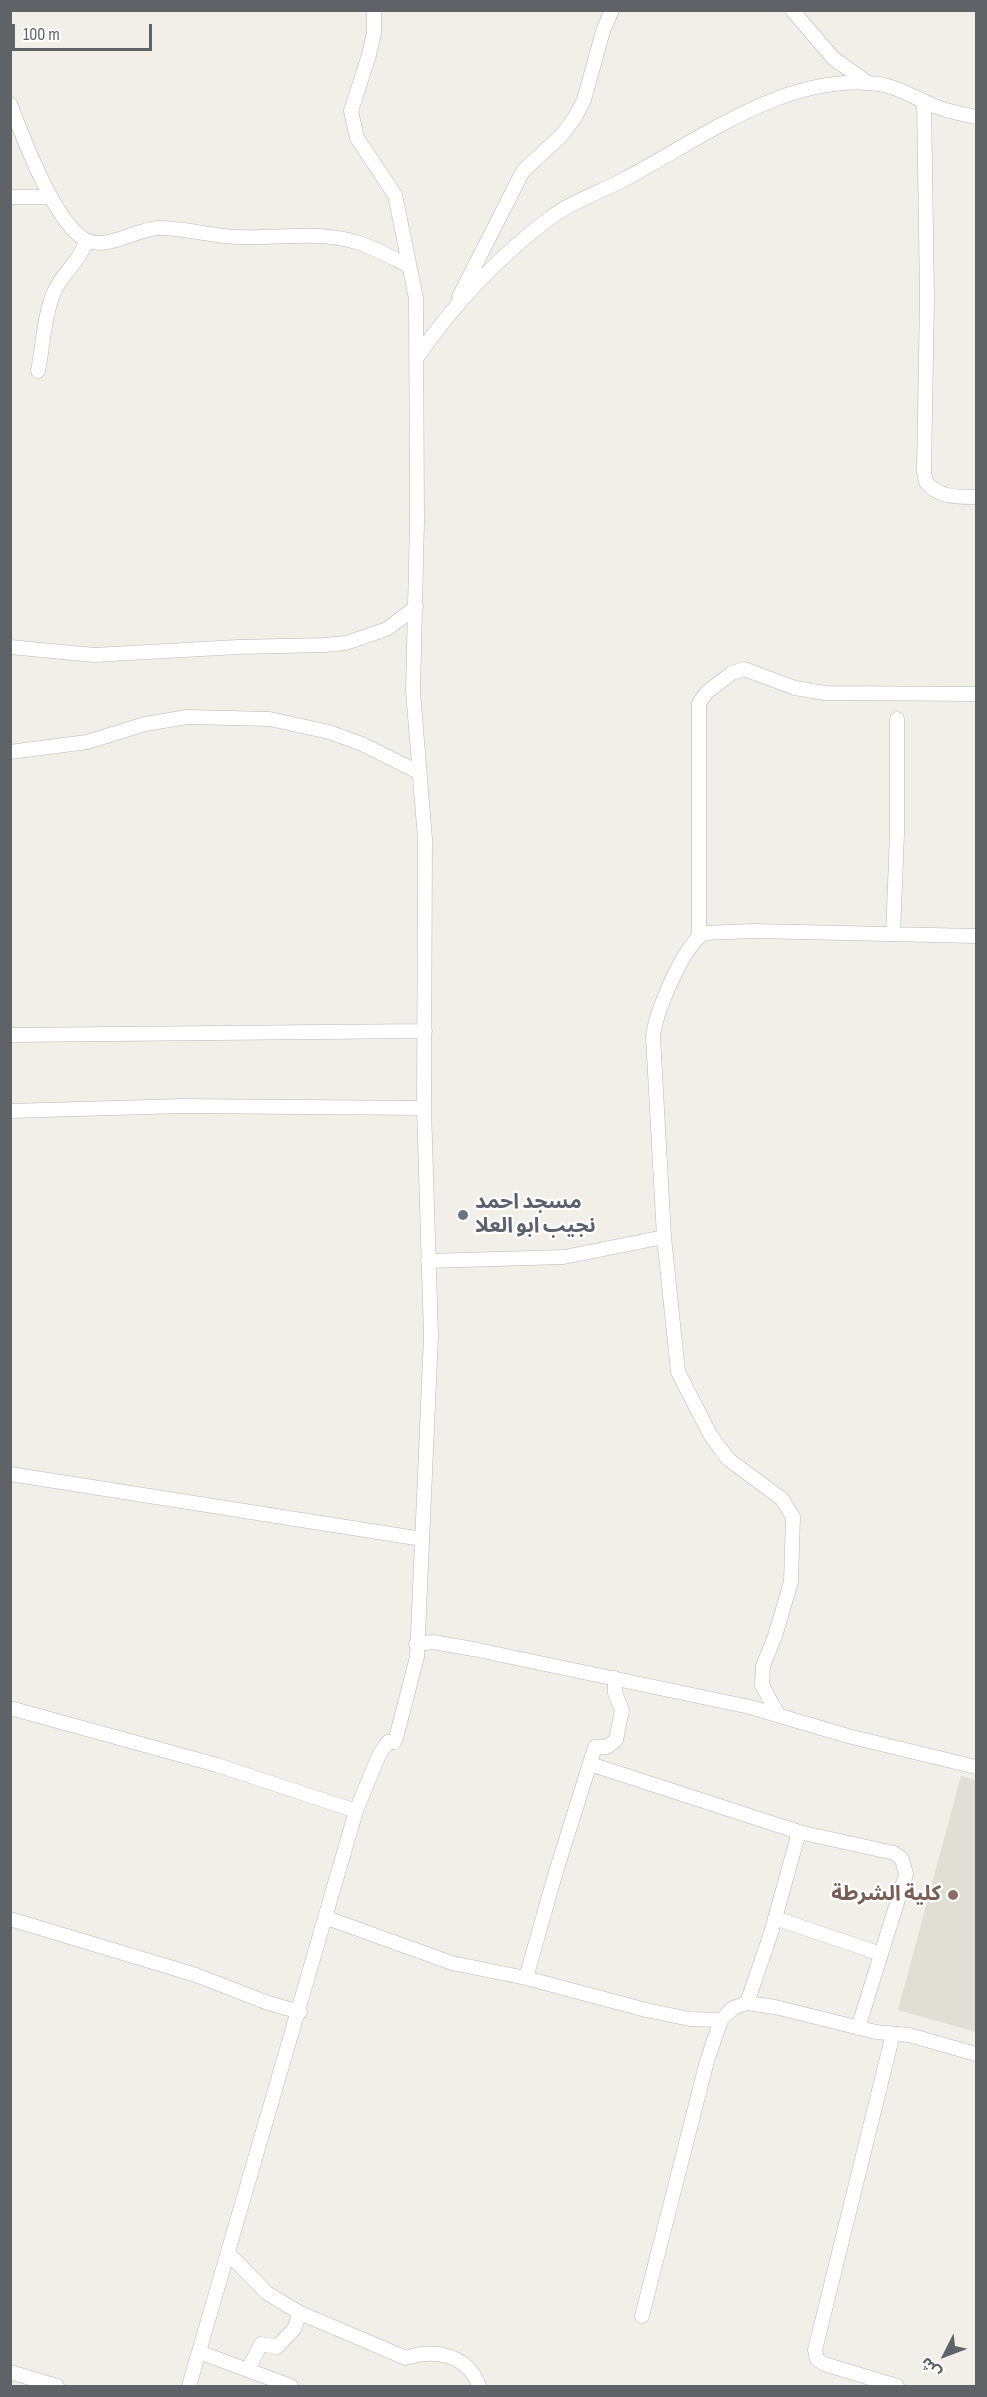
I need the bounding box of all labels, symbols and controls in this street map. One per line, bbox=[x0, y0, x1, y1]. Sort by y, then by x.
scale bar bbox=[15, 12, 154, 50]
text: 100 m bbox=[23, 24, 60, 45]
place label: مسجد احمد نجيب ابو العلا bbox=[475, 1190, 596, 1240]
marker: مسجد احمد نجيب ابو العلا bbox=[456, 1208, 470, 1222]
place label: كلية الشرطة bbox=[831, 1882, 941, 1908]
marker: كلية الشرطة bbox=[946, 1888, 960, 1902]
north arrow bbox=[915, 2325, 975, 2385]
text: ش bbox=[917, 2353, 946, 2382]

